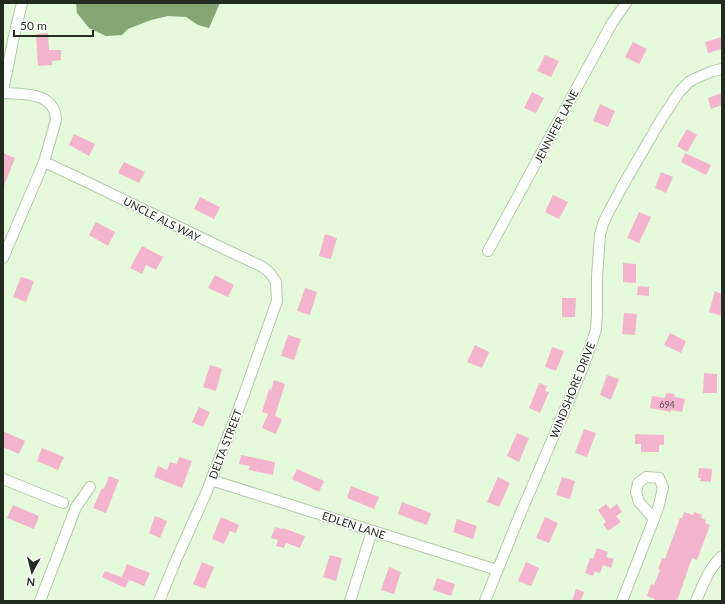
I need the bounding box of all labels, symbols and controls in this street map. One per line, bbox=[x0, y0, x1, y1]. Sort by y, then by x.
scale bar bbox=[14, 12, 93, 38]
text: 50 m bbox=[20, 18, 47, 33]
street label: JENNIFER LANE bbox=[531, 87, 581, 165]
street label: UNCLE ALS WAY bbox=[121, 194, 203, 244]
street label: WINDSHORE DRIVE bbox=[547, 340, 597, 440]
house number: 694 bbox=[659, 399, 675, 410]
street label: DELTA STREET bbox=[206, 407, 244, 481]
street label: EDLEN LANE bbox=[321, 509, 387, 541]
north arrow bbox=[12, 552, 52, 592]
text: N bbox=[26, 575, 36, 589]

